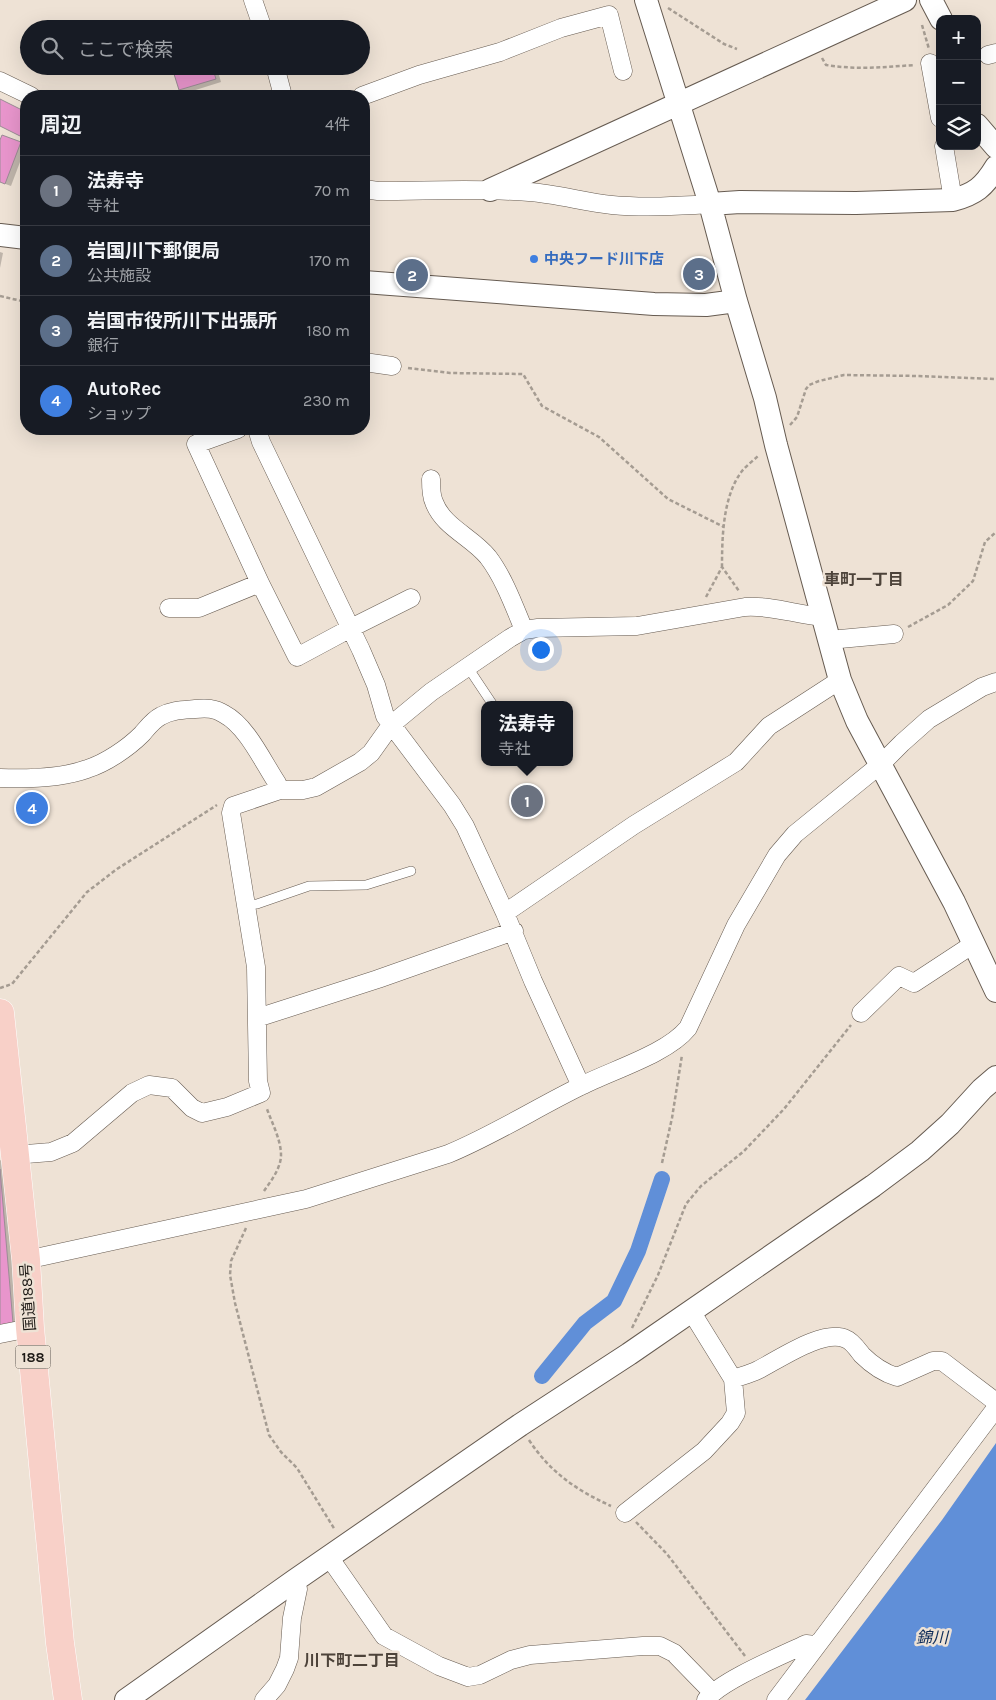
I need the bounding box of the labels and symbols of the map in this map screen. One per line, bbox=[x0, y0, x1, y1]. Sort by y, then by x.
place label: 中央フード川下店 bbox=[544, 250, 664, 268]
marker: 中央フード川下店 bbox=[528, 253, 540, 265]
pin: 3 bbox=[683, 255, 715, 293]
pin: 2 bbox=[396, 256, 428, 294]
district label: 車町一丁目 bbox=[824, 570, 904, 589]
your location bbox=[528, 637, 554, 663]
pin: 1 bbox=[511, 782, 543, 820]
pin: 4 bbox=[16, 789, 48, 827]
street label: 国道188号 bbox=[17, 1262, 39, 1332]
road number: 188 bbox=[15, 1345, 50, 1368]
water label: 錦川 bbox=[916, 1628, 950, 1647]
district label: 川下町二丁目 bbox=[304, 1651, 400, 1670]

